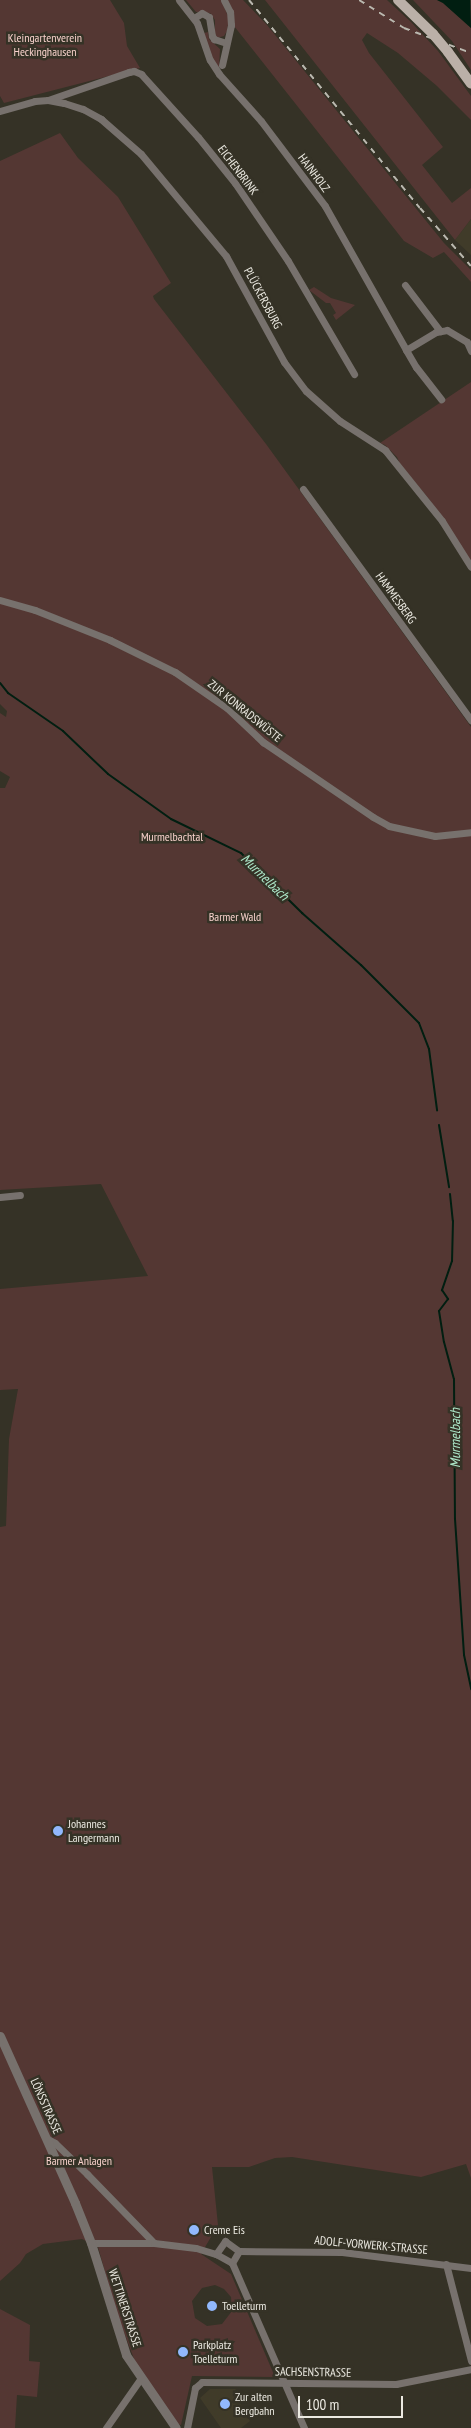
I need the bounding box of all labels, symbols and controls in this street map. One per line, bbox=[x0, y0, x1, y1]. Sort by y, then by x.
park label: Kleingartenverein Heckinghausen bbox=[8, 31, 82, 59]
street label: EICHENBRINK bbox=[215, 142, 261, 198]
street label: HAINHOLZ bbox=[295, 151, 333, 195]
street label: PLÜCKERSBURG bbox=[241, 265, 285, 331]
street label: HAMMESBERG bbox=[373, 570, 419, 626]
street label: ZUR KONRADSWÜSTE bbox=[205, 677, 285, 745]
park label: Murmelbachtal bbox=[141, 830, 203, 844]
water label: Murmelbach bbox=[238, 850, 292, 904]
park label: Barmer Wald bbox=[209, 910, 261, 924]
water label: Murmelbach bbox=[447, 1408, 463, 1468]
place label: Johannes Langermann bbox=[68, 1817, 119, 1845]
marker: Johannes Langermann bbox=[52, 1825, 64, 1837]
street label: LÖNSSTRASSE bbox=[27, 2076, 65, 2136]
park label: Barmer Anlagen bbox=[46, 2154, 112, 2168]
place label: Creme Eis bbox=[204, 2223, 245, 2237]
marker: Creme Eis bbox=[188, 2224, 200, 2236]
street label: ADOLF-VORWERK-STRASSE bbox=[314, 2233, 428, 2257]
street label: WETTINERSTRASSE bbox=[106, 2267, 144, 2349]
place label: Toelleturm bbox=[222, 2299, 266, 2313]
marker: Toelleturm bbox=[206, 2300, 218, 2312]
place label: Parkplatz Toelleturm bbox=[193, 2338, 237, 2366]
marker: Parkplatz Toelleturm bbox=[177, 2346, 189, 2358]
street label: SACHSENSTRASSE bbox=[275, 2364, 351, 2380]
scale bar bbox=[301, 2386, 406, 2418]
place label: Zur alten Bergbahn bbox=[235, 2390, 275, 2418]
text: 100 m bbox=[306, 2395, 339, 2414]
marker: Zur alten Bergbahn bbox=[219, 2398, 231, 2410]

